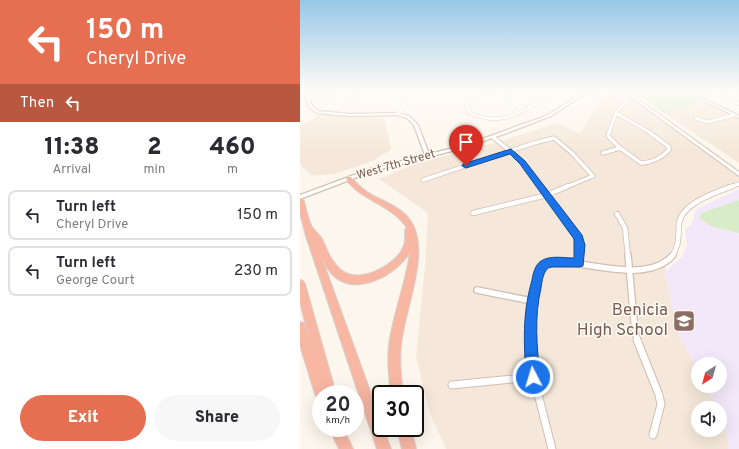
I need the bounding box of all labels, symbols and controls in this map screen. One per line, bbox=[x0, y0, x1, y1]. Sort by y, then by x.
text: 150 m bbox=[86, 13, 164, 49]
icon: left bbox=[20, 16, 72, 68]
text: Cheryl Drive bbox=[86, 48, 186, 71]
icon: left bbox=[62, 92, 84, 114]
text: Then bbox=[20, 94, 54, 113]
pin bbox=[449, 125, 483, 166]
icon: arrive bbox=[455, 131, 477, 153]
text: 11:38 bbox=[44, 133, 99, 163]
text: 2 bbox=[147, 133, 162, 163]
text: 460 bbox=[209, 133, 256, 163]
street label: West 7th Street bbox=[355, 146, 437, 184]
text: Arrival bbox=[52, 162, 91, 178]
text: min bbox=[144, 162, 165, 178]
text: m bbox=[227, 162, 238, 178]
text: Turn left bbox=[56, 198, 116, 217]
icon: left bbox=[22, 204, 44, 226]
text: 150 m bbox=[237, 206, 278, 225]
text: Cheryl Drive bbox=[56, 217, 128, 233]
text: Turn left bbox=[56, 254, 116, 273]
icon: left bbox=[22, 260, 44, 282]
text: 230 m bbox=[234, 262, 278, 281]
text: George Court bbox=[56, 273, 135, 289]
place label: Benicia High School bbox=[577, 300, 668, 342]
school or university icon: Benicia High School bbox=[671, 308, 697, 334]
position arrow bbox=[512, 356, 554, 398]
north arrow bbox=[691, 357, 727, 393]
map controls bbox=[691, 357, 727, 437]
speed limit sign: 30 bbox=[372, 385, 424, 437]
text: 20 bbox=[325, 393, 351, 419]
button: Exit bbox=[20, 395, 146, 441]
button: Share bbox=[154, 395, 280, 441]
button: sound bbox=[691, 401, 727, 437]
text: km/h bbox=[326, 414, 350, 427]

